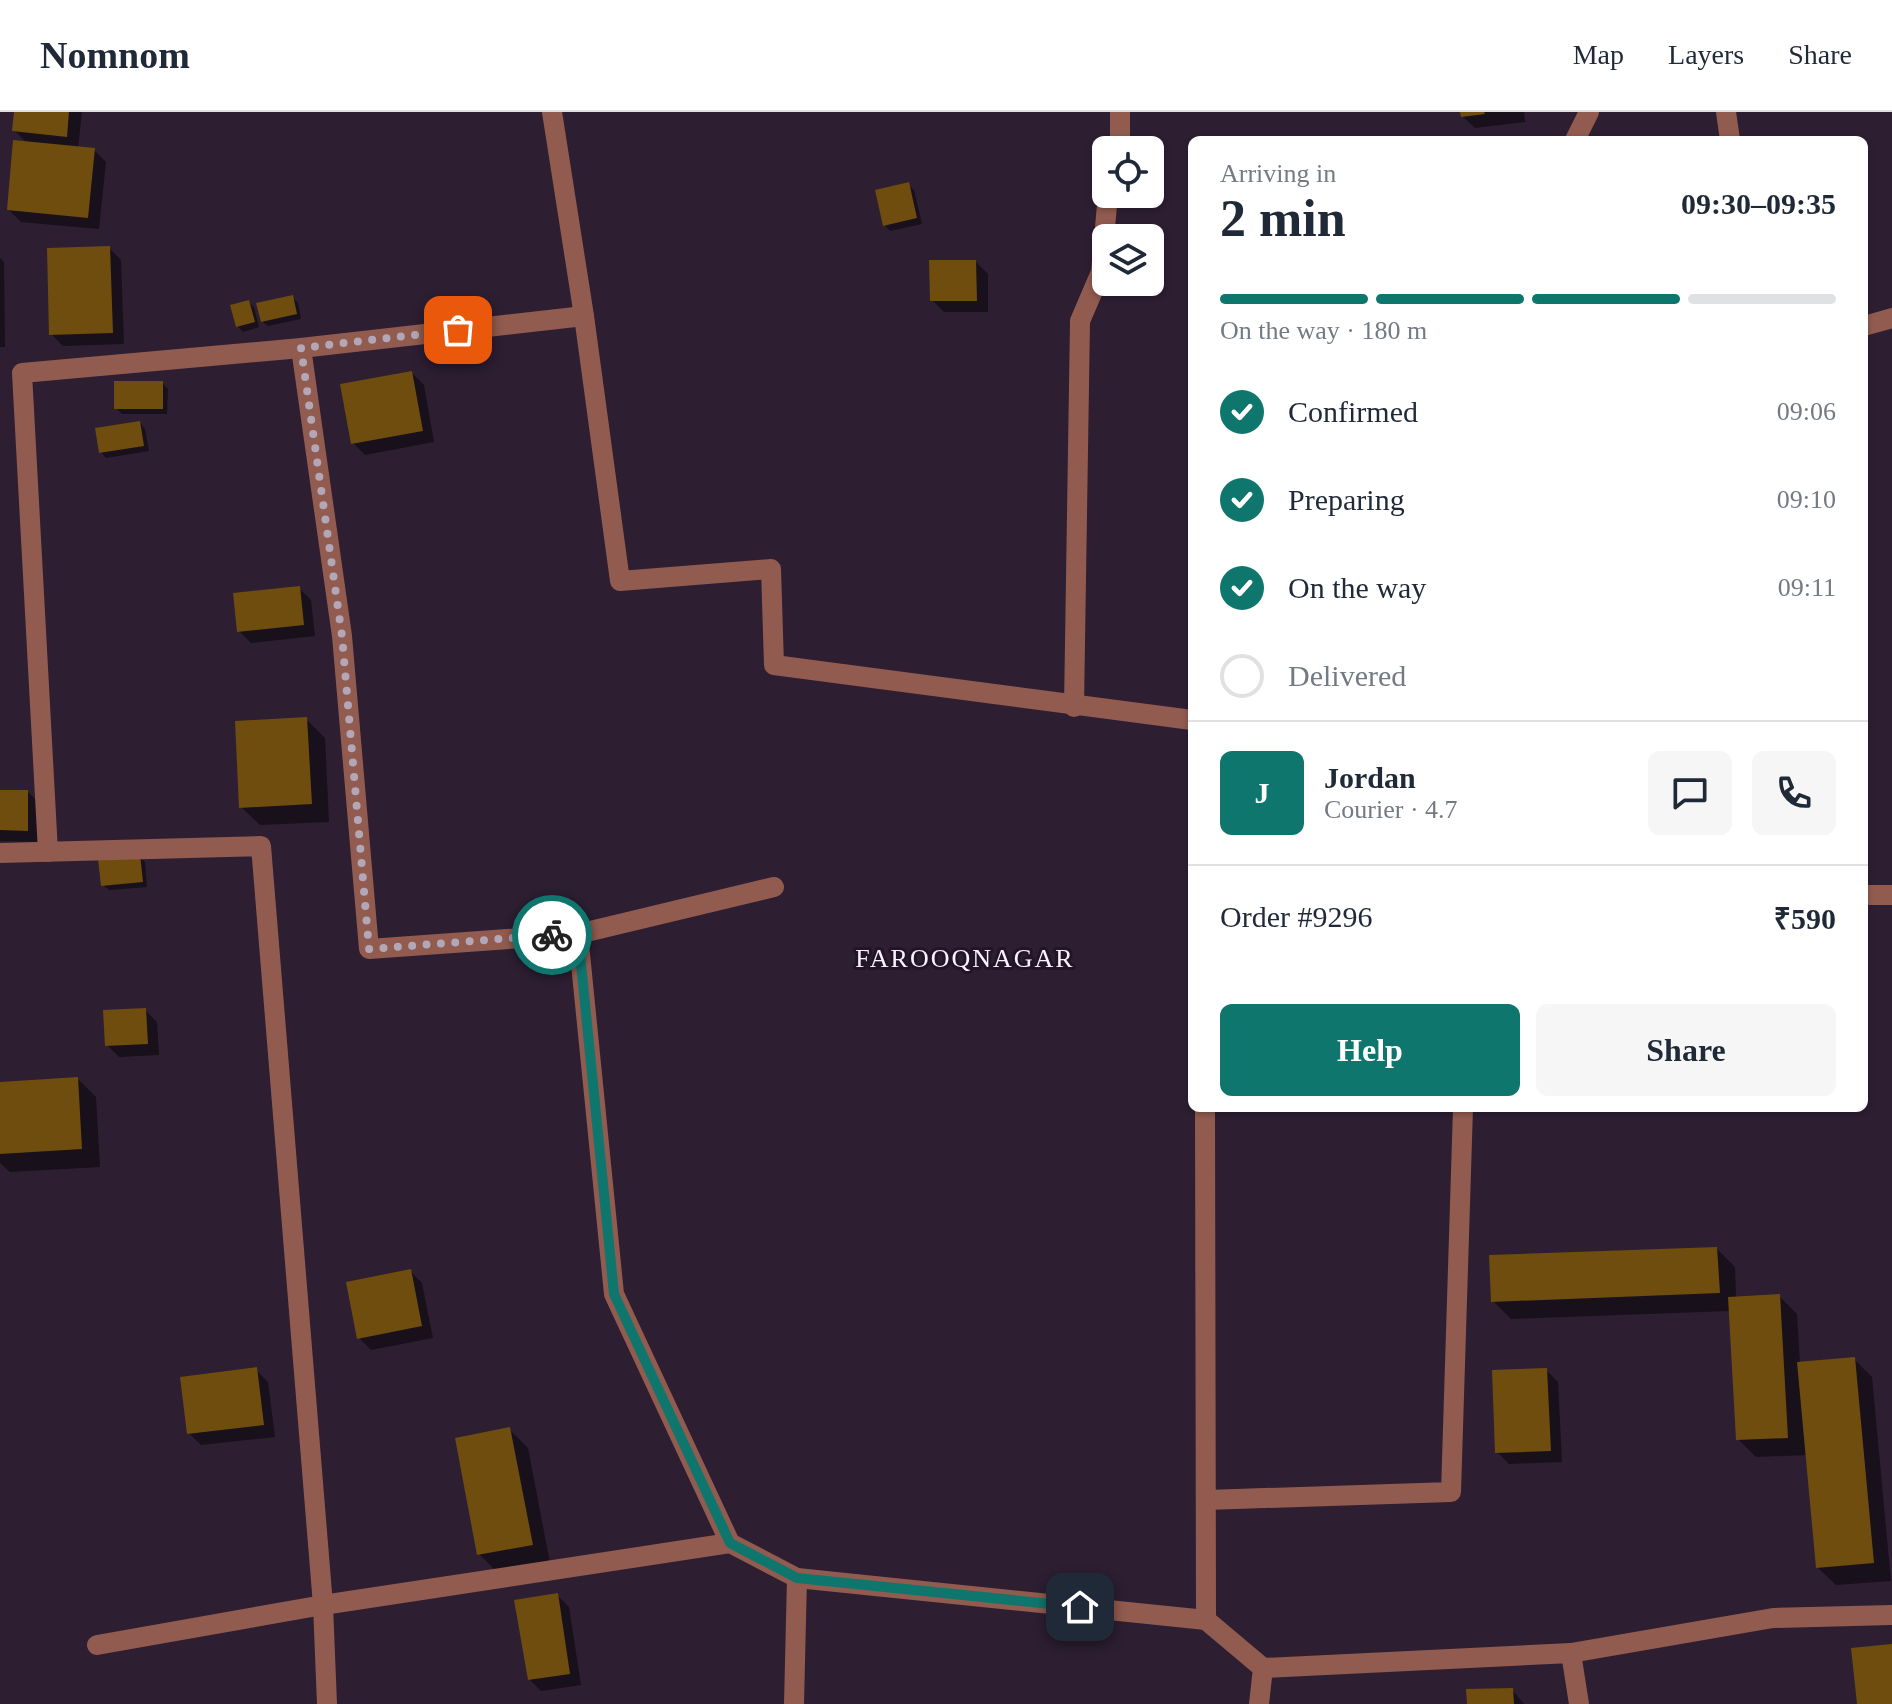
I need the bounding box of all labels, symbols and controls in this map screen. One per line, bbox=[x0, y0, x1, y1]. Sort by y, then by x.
text: Nomnom bbox=[40, 34, 190, 76]
text: Map bbox=[1573, 39, 1624, 70]
text: Layers bbox=[1668, 39, 1744, 70]
text: Share bbox=[1788, 39, 1852, 70]
map controls bbox=[1092, 136, 1164, 296]
button: locate bbox=[1092, 136, 1164, 208]
text: Arriving in bbox=[1220, 159, 1336, 188]
text: 09:30–09:35 bbox=[1681, 187, 1836, 220]
text: 2 min bbox=[1220, 190, 1346, 247]
button: layers bbox=[1092, 224, 1164, 296]
pin bbox=[424, 296, 492, 364]
icon: bag bbox=[436, 308, 480, 352]
text: On the way · 180 m bbox=[1220, 316, 1427, 345]
icon: check bbox=[1220, 390, 1264, 434]
text: Confirmed bbox=[1288, 395, 1418, 428]
text: 09:06 bbox=[1777, 397, 1836, 426]
icon: check bbox=[1220, 478, 1264, 522]
text: Preparing bbox=[1288, 483, 1405, 516]
text: 09:10 bbox=[1777, 485, 1836, 514]
icon: check bbox=[1220, 566, 1264, 610]
text: On the way bbox=[1288, 571, 1426, 604]
text: 09:11 bbox=[1778, 573, 1836, 602]
text: Delivered bbox=[1288, 659, 1406, 692]
button: chat bbox=[1648, 751, 1732, 835]
button: phone bbox=[1752, 751, 1836, 835]
text: Jordan bbox=[1324, 761, 1416, 794]
text: J bbox=[1255, 776, 1270, 809]
text: Courier · 4.7 bbox=[1324, 795, 1458, 824]
courier bbox=[512, 895, 592, 975]
text: Order #9296 bbox=[1220, 900, 1372, 933]
text: ₹590 bbox=[1774, 902, 1836, 935]
icon: bike bbox=[530, 913, 574, 957]
district label: FAROOQNAGAR bbox=[855, 944, 1075, 973]
button: Help bbox=[1220, 1004, 1520, 1096]
button: Share bbox=[1536, 1004, 1836, 1096]
pin bbox=[1046, 1573, 1114, 1641]
icon: home bbox=[1058, 1585, 1102, 1629]

